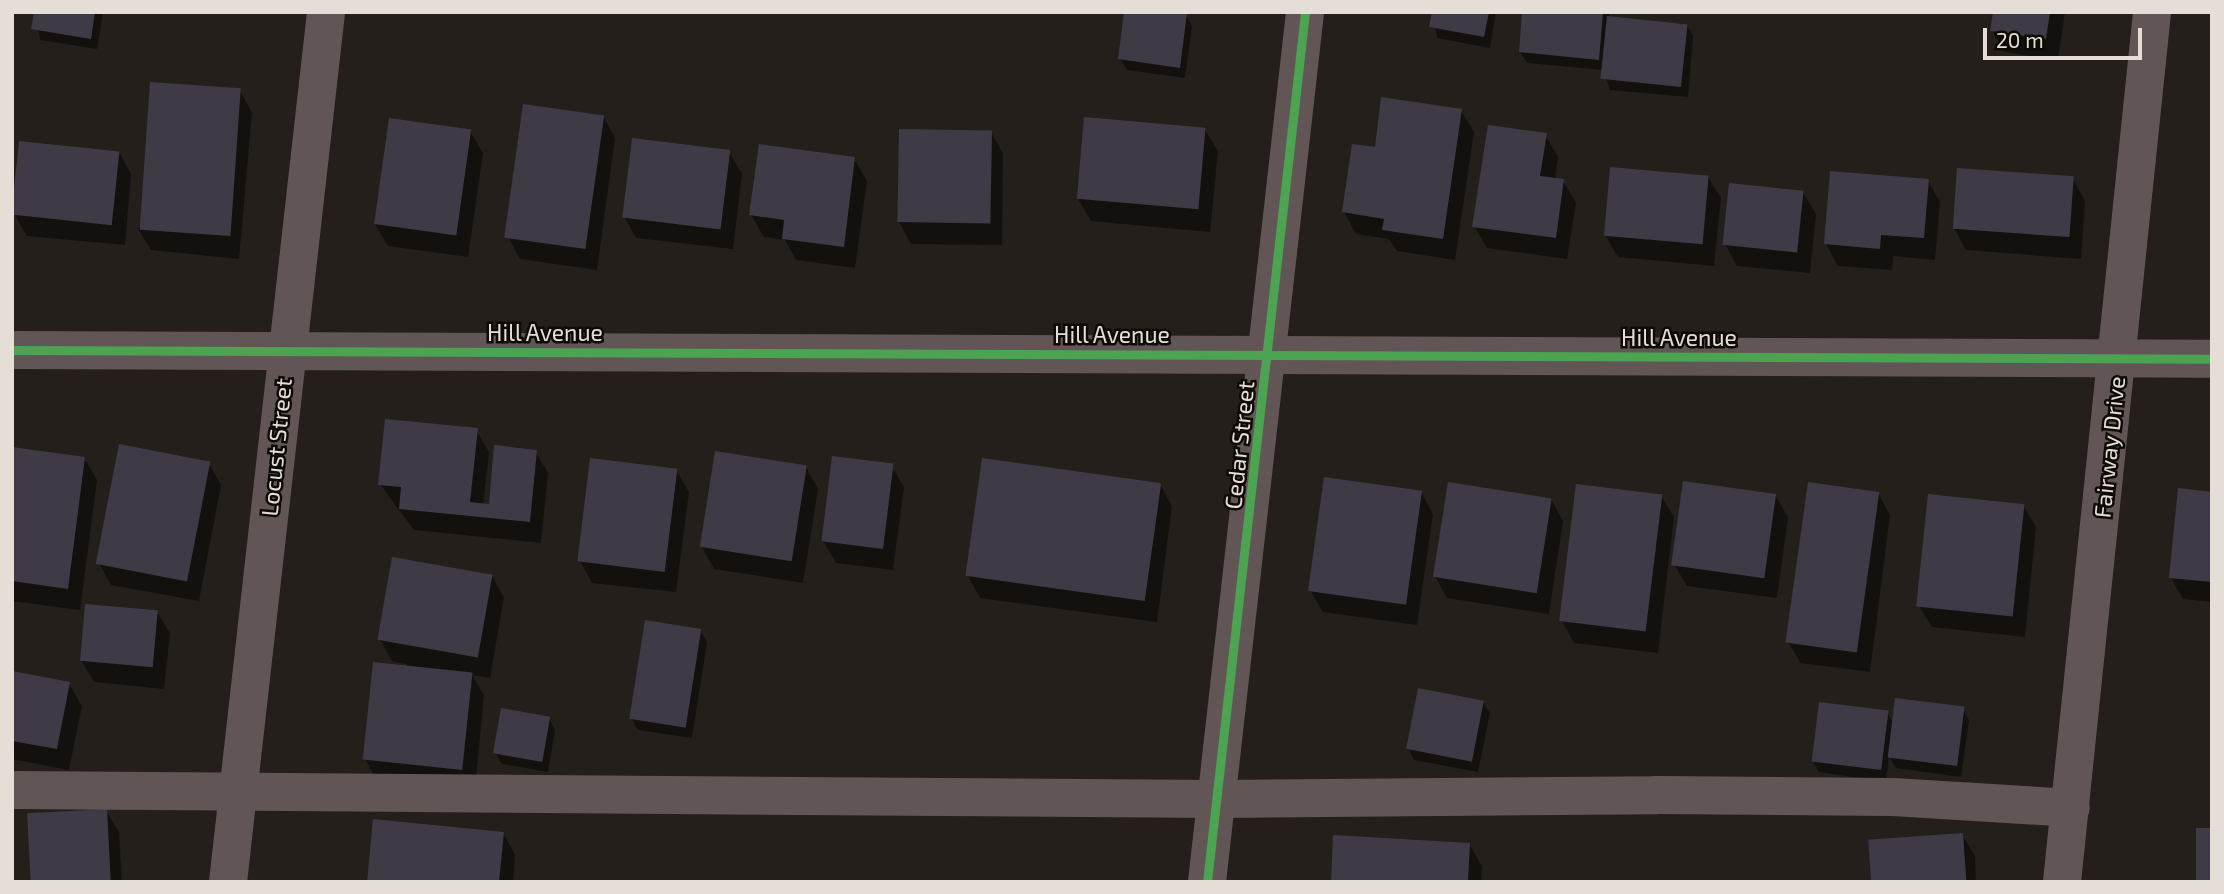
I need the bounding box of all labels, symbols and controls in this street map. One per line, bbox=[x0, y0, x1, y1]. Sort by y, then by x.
scale bar bbox=[1986, 14, 2145, 58]
text: 20 m bbox=[1996, 27, 2044, 52]
street label: Hill Avenue bbox=[487, 318, 603, 346]
street label: Hill Avenue bbox=[1054, 320, 1170, 348]
street label: Hill Avenue bbox=[1621, 323, 1737, 351]
street label: Fairway Drive bbox=[2088, 375, 2130, 519]
street label: Locust Street bbox=[255, 377, 297, 517]
street label: Cedar Street bbox=[1219, 379, 1259, 511]

